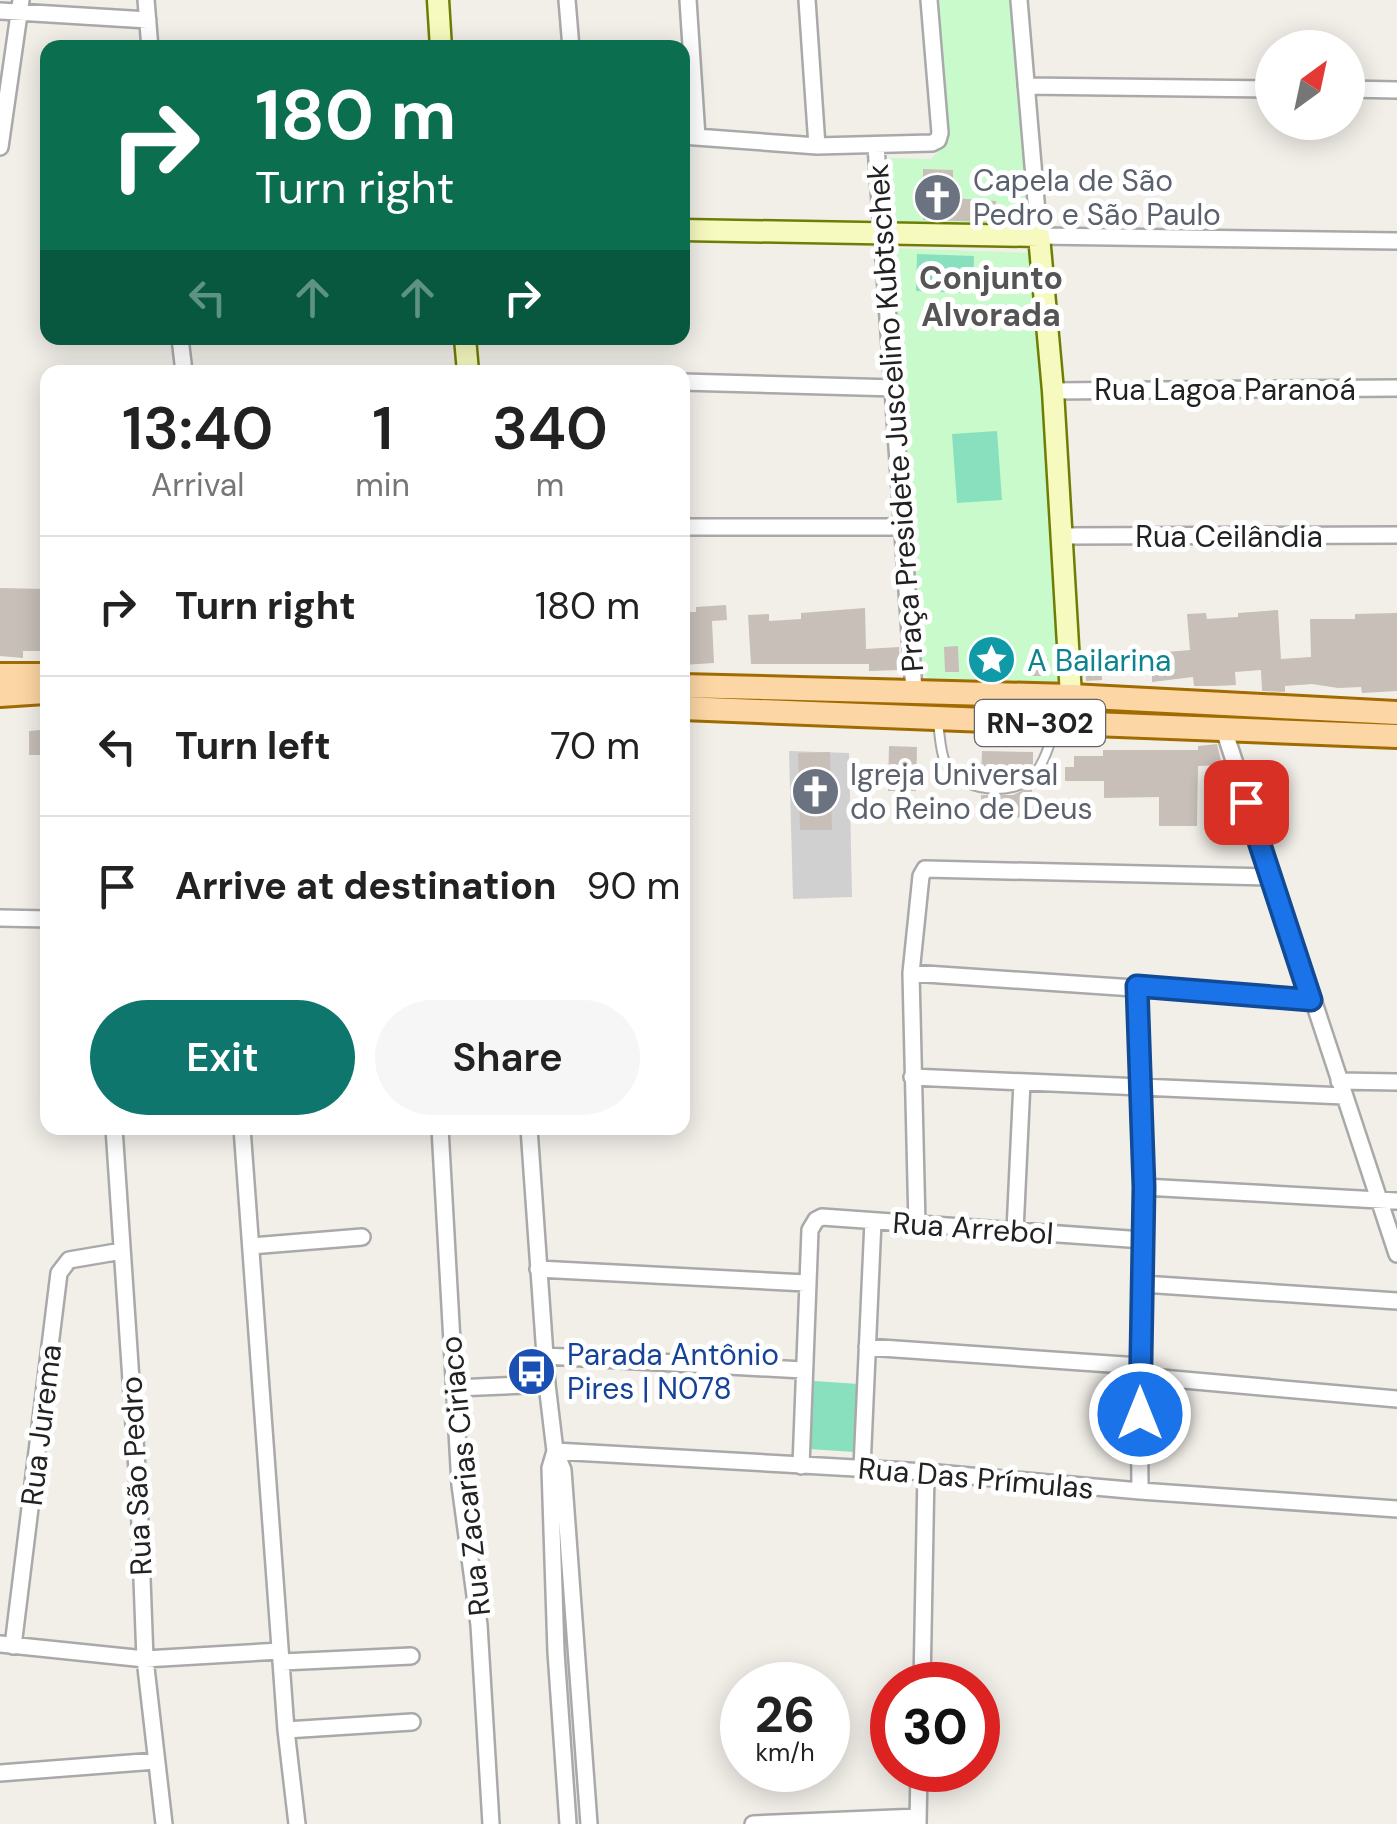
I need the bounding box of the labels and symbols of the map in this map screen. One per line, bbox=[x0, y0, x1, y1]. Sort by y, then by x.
north arrow bbox=[1255, 30, 1365, 140]
place label: Capela de São Pedro e São Paulo bbox=[973, 161, 1221, 234]
street label: Praça Presidete Juscelino Kubtschek bbox=[858, 163, 932, 673]
church icon: Capela de São Pedro e São Paulo bbox=[912, 171, 964, 223]
district label: Conjunto Alvorada bbox=[919, 257, 1063, 336]
street label: Rua Lagoa Paranoá bbox=[1094, 370, 1356, 409]
street label: Rua Ceilândia bbox=[1135, 517, 1323, 556]
place icon: A Bailarina bbox=[966, 634, 1018, 686]
place label: A Bailarina bbox=[1027, 641, 1171, 680]
road number: RN-302 bbox=[975, 700, 1105, 746]
place label: Igreja Universal do Reino de Deus bbox=[850, 755, 1093, 828]
pin bbox=[1204, 760, 1289, 845]
church icon: Igreja Universal do Reino de Deus bbox=[789, 765, 841, 817]
street label: Rua Arrebol bbox=[891, 1203, 1055, 1253]
street label: Rua Zacarias Ciriaco bbox=[431, 1334, 499, 1618]
place label: Parada Antônio Pires | N078 bbox=[567, 1335, 779, 1408]
street label: Rua Jurema bbox=[12, 1342, 70, 1508]
bus stop icon: Parada Antônio Pires | N078 bbox=[506, 1345, 558, 1397]
position arrow bbox=[1088, 1362, 1192, 1466]
street label: Rua São Pedro bbox=[111, 1375, 161, 1577]
street label: Rua Das Prímulas bbox=[857, 1448, 1095, 1508]
speed limit sign: 30 bbox=[870, 1662, 1000, 1792]

